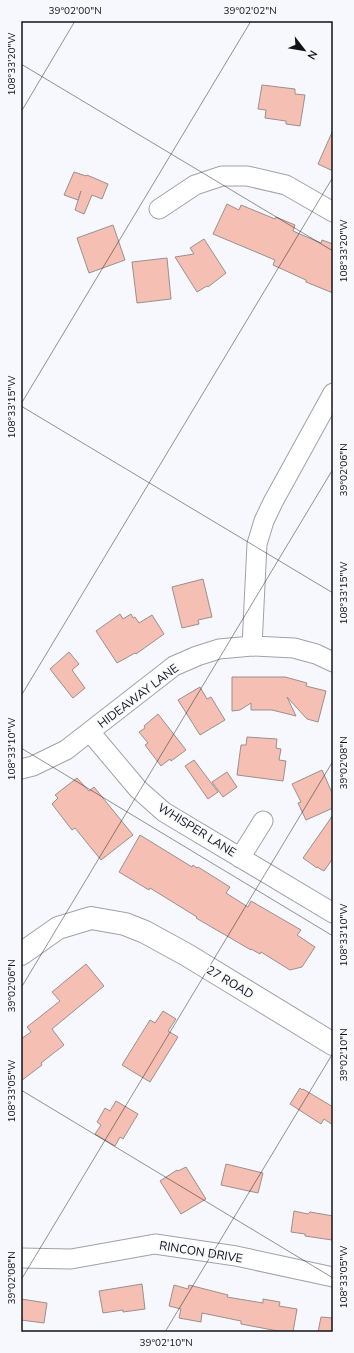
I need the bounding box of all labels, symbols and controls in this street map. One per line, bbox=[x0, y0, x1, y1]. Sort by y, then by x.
text: 39°02'00"N bbox=[48, 4, 102, 18]
text: 39°02'02"N bbox=[223, 4, 277, 18]
north arrow bbox=[284, 30, 324, 70]
text: 108°33'20"W bbox=[5, 33, 19, 95]
text: N bbox=[304, 48, 321, 62]
text: 108°33'20"W bbox=[337, 220, 351, 282]
text: 108°33'15"W bbox=[5, 376, 19, 438]
text: 39°02'06"N bbox=[337, 443, 351, 497]
text: 108°33'15"W bbox=[337, 562, 351, 624]
street label: HIDEAWAY LANE bbox=[94, 660, 182, 732]
text: 108°33'10"W bbox=[5, 718, 19, 780]
text: 39°02'08"N bbox=[337, 736, 351, 790]
street label: WHISPER LANE bbox=[155, 800, 239, 860]
text: 108°33'10"W bbox=[337, 904, 351, 966]
text: 39°02'06"N bbox=[5, 959, 19, 1013]
street label: 27 ROAD bbox=[204, 962, 257, 1002]
text: 39°02'10"N bbox=[337, 1028, 351, 1082]
text: 108°33'05"W bbox=[5, 1060, 19, 1122]
street label: RINCON DRIVE bbox=[158, 1238, 244, 1266]
text: 108°33'05"W bbox=[337, 1246, 351, 1308]
text: 39°02'08"N bbox=[5, 1251, 19, 1305]
text: 39°02'10"N bbox=[139, 1336, 193, 1350]

